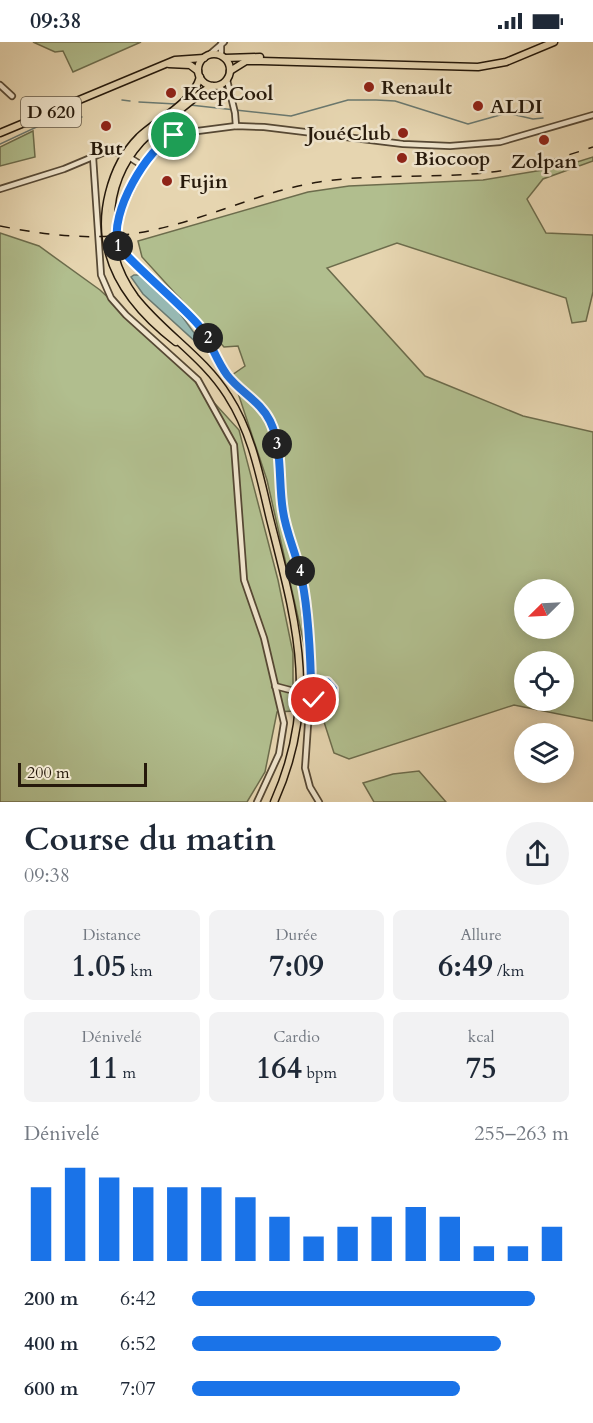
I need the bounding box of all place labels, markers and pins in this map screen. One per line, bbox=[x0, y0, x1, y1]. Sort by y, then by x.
place label: Renault bbox=[381, 74, 452, 101]
place label: KeepCool bbox=[183, 80, 274, 107]
marker: Renault bbox=[362, 80, 376, 94]
marker: KeepCool bbox=[164, 86, 178, 100]
place label: ALDI bbox=[490, 93, 543, 120]
marker: ALDI bbox=[471, 99, 485, 113]
pin bbox=[148, 109, 199, 160]
marker: But bbox=[99, 119, 113, 133]
place label: JouéClub bbox=[304, 120, 391, 147]
marker: JouéClub bbox=[396, 126, 410, 140]
marker: Zolpan bbox=[537, 133, 551, 147]
place label: But bbox=[89, 135, 123, 162]
place label: Biocoop bbox=[414, 145, 490, 172]
place label: Zolpan bbox=[511, 148, 577, 175]
marker: Biocoop bbox=[395, 151, 409, 165]
place label: Fujin bbox=[179, 168, 228, 195]
marker: Fujin bbox=[160, 174, 174, 188]
pin: 1 bbox=[103, 231, 133, 261]
pin: 2 bbox=[193, 323, 223, 353]
pin: 3 bbox=[262, 429, 292, 459]
pin: 4 bbox=[285, 556, 315, 586]
pin bbox=[288, 674, 339, 725]

